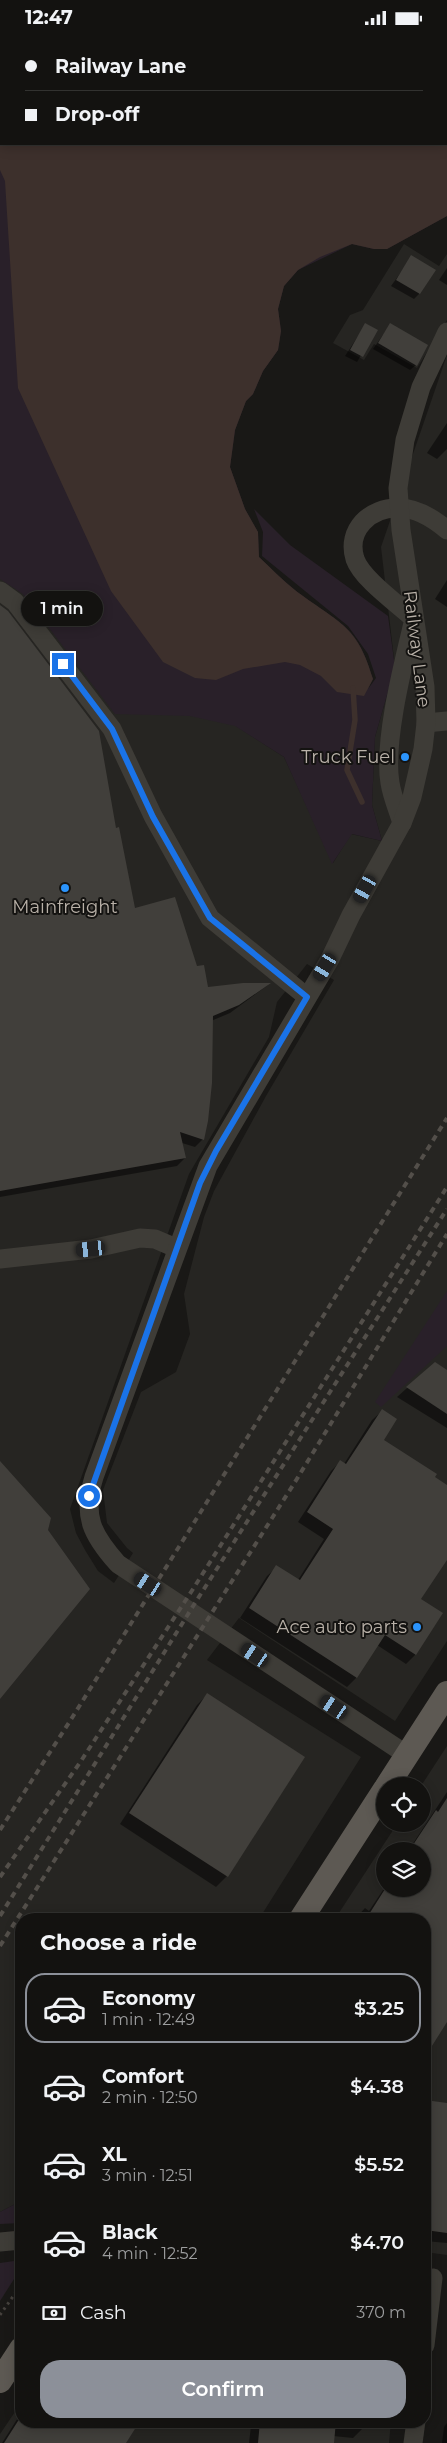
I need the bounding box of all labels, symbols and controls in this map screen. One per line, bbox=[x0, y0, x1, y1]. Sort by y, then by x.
text: 12:47 bbox=[25, 6, 73, 29]
text: Railway Lane bbox=[55, 55, 186, 78]
text: Drop-off bbox=[55, 103, 139, 126]
street label: Railway Lane bbox=[399, 589, 435, 709]
callout: 1 min bbox=[22, 591, 104, 627]
text: 1 min bbox=[41, 599, 83, 618]
route end bbox=[52, 653, 74, 675]
place label: Truck Fuel bbox=[301, 746, 395, 768]
marker: Truck Fuel bbox=[399, 751, 411, 763]
car bbox=[351, 872, 378, 906]
marker: Mainfreight bbox=[59, 882, 71, 894]
place label: Mainfreight bbox=[12, 896, 118, 918]
car bbox=[310, 950, 339, 984]
car bbox=[75, 1240, 106, 1258]
route start bbox=[78, 1485, 100, 1507]
car bbox=[131, 1570, 164, 1598]
place label: Ace auto parts bbox=[277, 1616, 407, 1638]
marker: Ace auto parts bbox=[411, 1621, 423, 1633]
car bbox=[238, 1640, 271, 1670]
car bbox=[317, 1692, 350, 1722]
map controls bbox=[376, 1777, 431, 1897]
button: locate bbox=[376, 1777, 431, 1832]
button: layers bbox=[376, 1842, 431, 1897]
text: Choose a ride bbox=[40, 1929, 197, 1956]
icon: car bbox=[42, 1986, 87, 2031]
text: Economy bbox=[102, 1987, 195, 2010]
text: $3.25 bbox=[354, 1997, 404, 2020]
text: 1 min · 12:49 bbox=[102, 2010, 195, 2029]
icon: car bbox=[42, 2064, 87, 2109]
text: Comfort bbox=[102, 2065, 184, 2088]
text: $4.38 bbox=[350, 2075, 404, 2098]
text: 2 min · 12:50 bbox=[102, 2088, 198, 2107]
icon: car bbox=[42, 2142, 87, 2187]
text: XL bbox=[102, 2143, 127, 2166]
text: $5.52 bbox=[354, 2153, 404, 2176]
text: 3 min · 12:51 bbox=[102, 2166, 193, 2185]
icon: car bbox=[42, 2220, 87, 2265]
text: Black bbox=[102, 2221, 158, 2244]
text: $4.70 bbox=[350, 2231, 404, 2254]
text: 4 min · 12:52 bbox=[102, 2244, 198, 2263]
icon: cash bbox=[40, 2299, 68, 2327]
text: Cash bbox=[80, 2301, 127, 2324]
text: 370 m bbox=[356, 2303, 406, 2322]
button: Confirm bbox=[40, 2360, 406, 2418]

